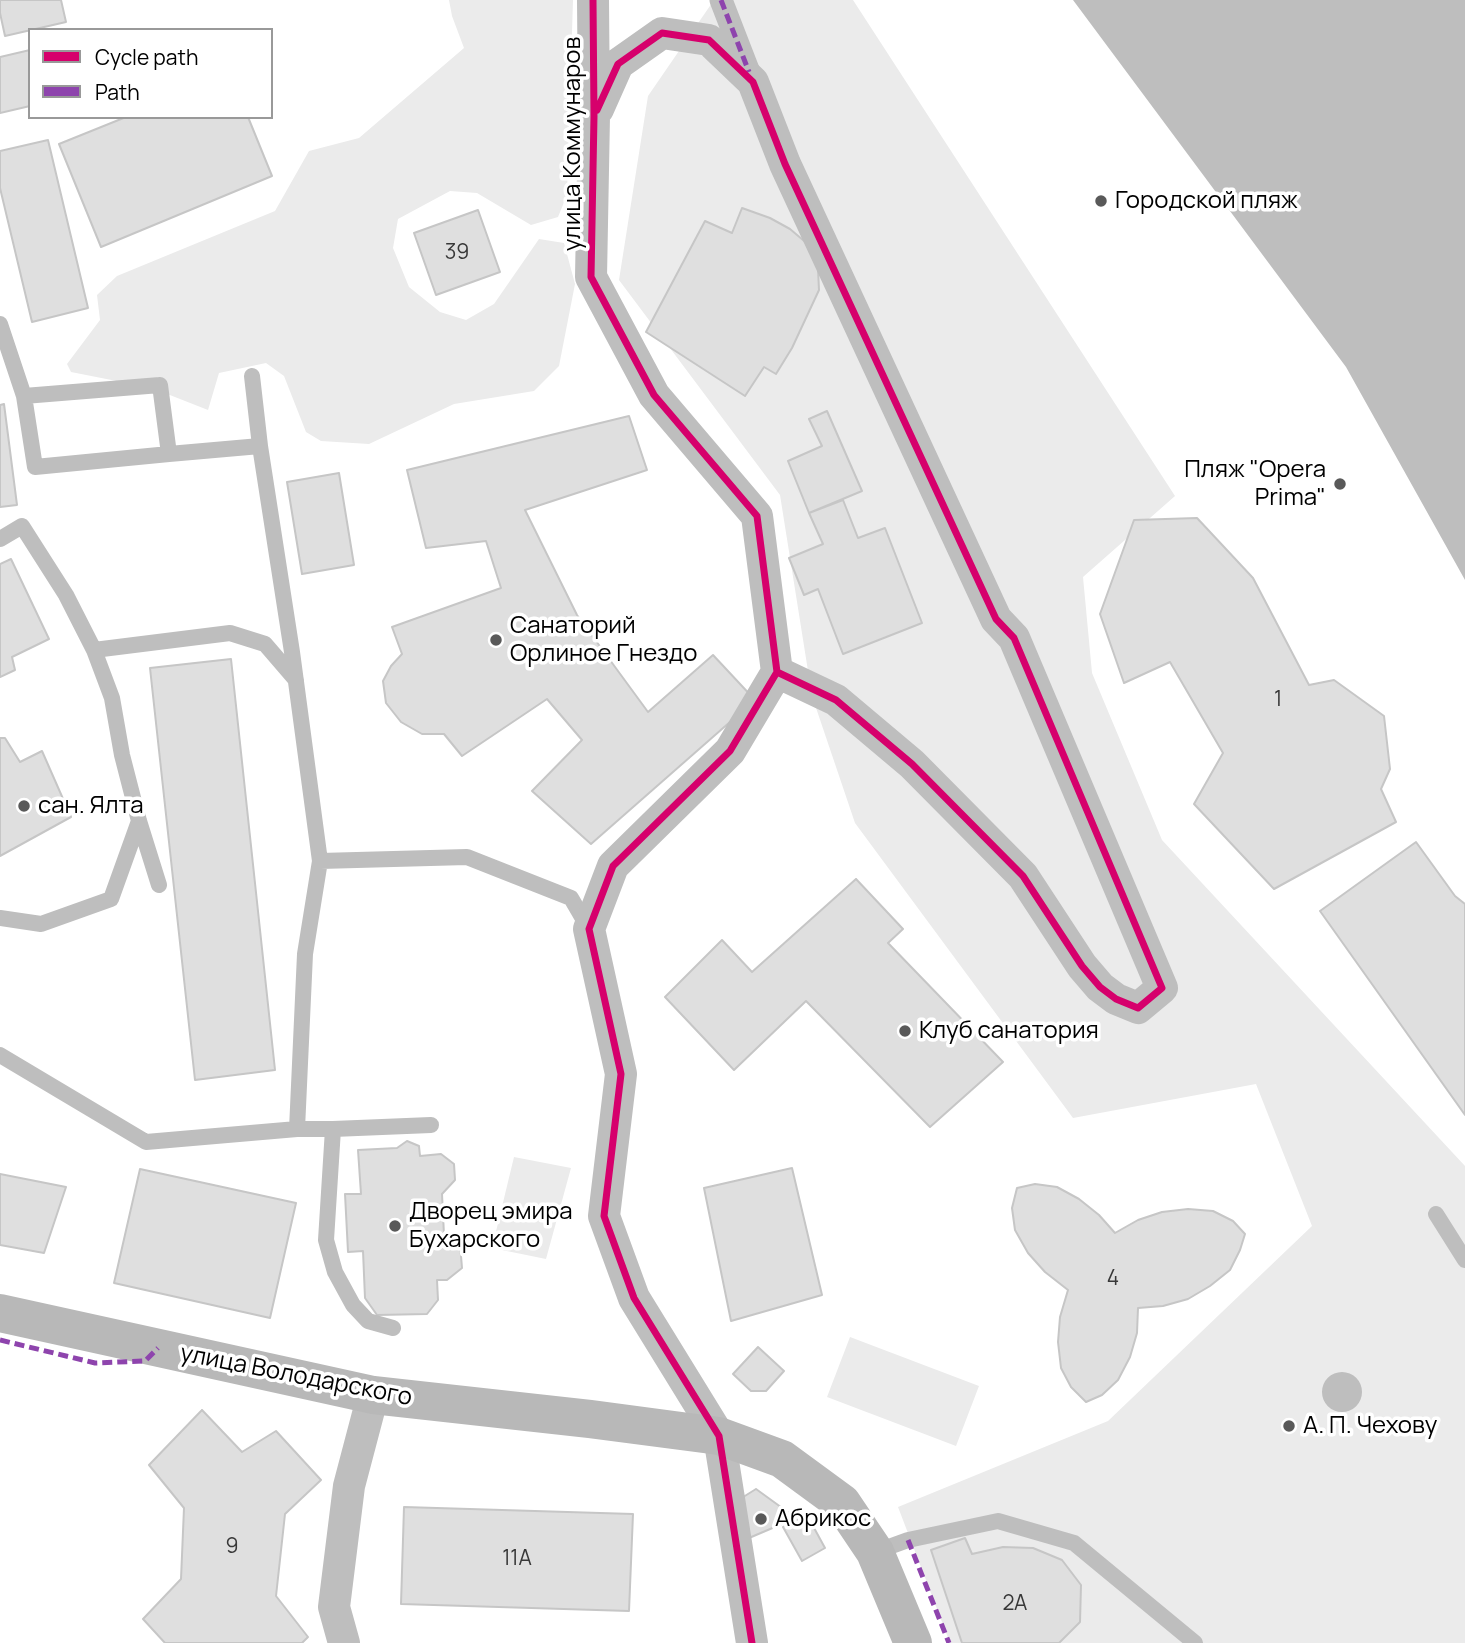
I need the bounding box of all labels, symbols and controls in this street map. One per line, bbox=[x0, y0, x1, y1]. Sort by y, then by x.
legend bbox=[28, 28, 273, 119]
street label: улица Коммунаров bbox=[559, 37, 587, 251]
text: Cycle path bbox=[95, 43, 198, 71]
text: Path bbox=[95, 78, 140, 106]
place label: Городской пляж bbox=[1115, 187, 1298, 215]
marker: Городской пляж bbox=[1093, 193, 1109, 209]
house number: 39 bbox=[445, 240, 469, 266]
place label: Пляж "Opera Prima" bbox=[1184, 456, 1326, 512]
marker: Пляж "Opera Prima" bbox=[1332, 476, 1348, 492]
place label: Санаторий Орлиное Гнездо bbox=[510, 612, 697, 668]
marker: Санаторий Орлиное Гнездо bbox=[488, 632, 504, 648]
house number: 1 bbox=[1274, 687, 1282, 713]
place label: сан. Ялта bbox=[38, 792, 144, 820]
marker: сан. Ялта bbox=[16, 798, 32, 814]
place label: Клуб санатория bbox=[919, 1017, 1099, 1045]
marker: Клуб санатория bbox=[897, 1023, 913, 1039]
place label: Дворец эмира Бухарского bbox=[409, 1198, 573, 1254]
marker: Дворец эмира Бухарского bbox=[387, 1218, 403, 1234]
house number: 4 bbox=[1107, 1266, 1119, 1292]
street label: улица Володарского bbox=[178, 1339, 414, 1413]
place label: А. П. Чехову bbox=[1303, 1412, 1438, 1440]
marker: А. П. Чехову bbox=[1281, 1418, 1297, 1434]
place label: Абрикос bbox=[775, 1505, 871, 1533]
marker: Абрикос bbox=[753, 1511, 769, 1527]
house number: 9 bbox=[225, 1534, 239, 1560]
house number: 11А bbox=[502, 1546, 532, 1572]
house number: 2А bbox=[1003, 1591, 1027, 1617]

